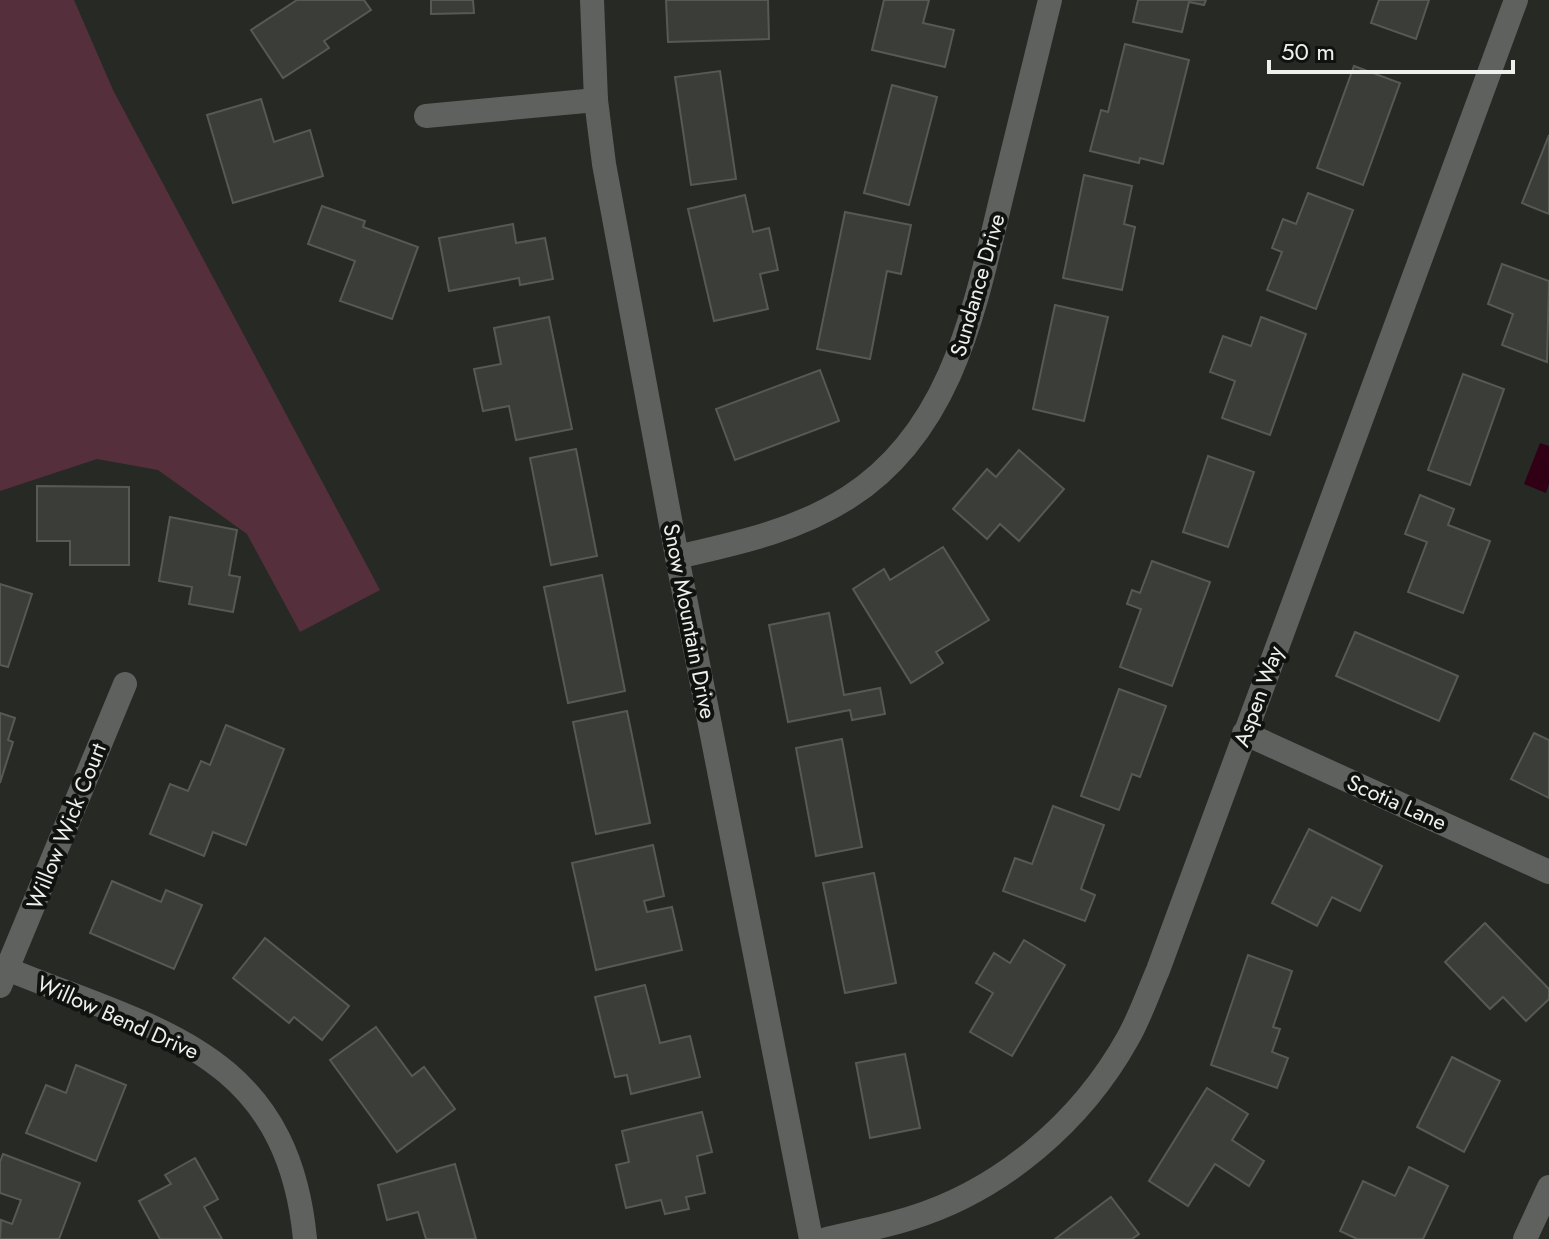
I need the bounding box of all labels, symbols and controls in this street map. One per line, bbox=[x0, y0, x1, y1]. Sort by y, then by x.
scale bar bbox=[1269, 24, 1513, 74]
text: 50 m bbox=[1281, 34, 1335, 69]
street label: Sundance Drive bbox=[941, 210, 1013, 360]
street label: Snow Mountain Drive bbox=[655, 521, 725, 721]
street label: Aspen Way bbox=[1225, 641, 1291, 751]
street label: Willow Wick Court bbox=[18, 737, 114, 914]
street label: Scotia Lane bbox=[1342, 766, 1452, 838]
street label: Willow Bend Drive bbox=[32, 967, 204, 1067]

